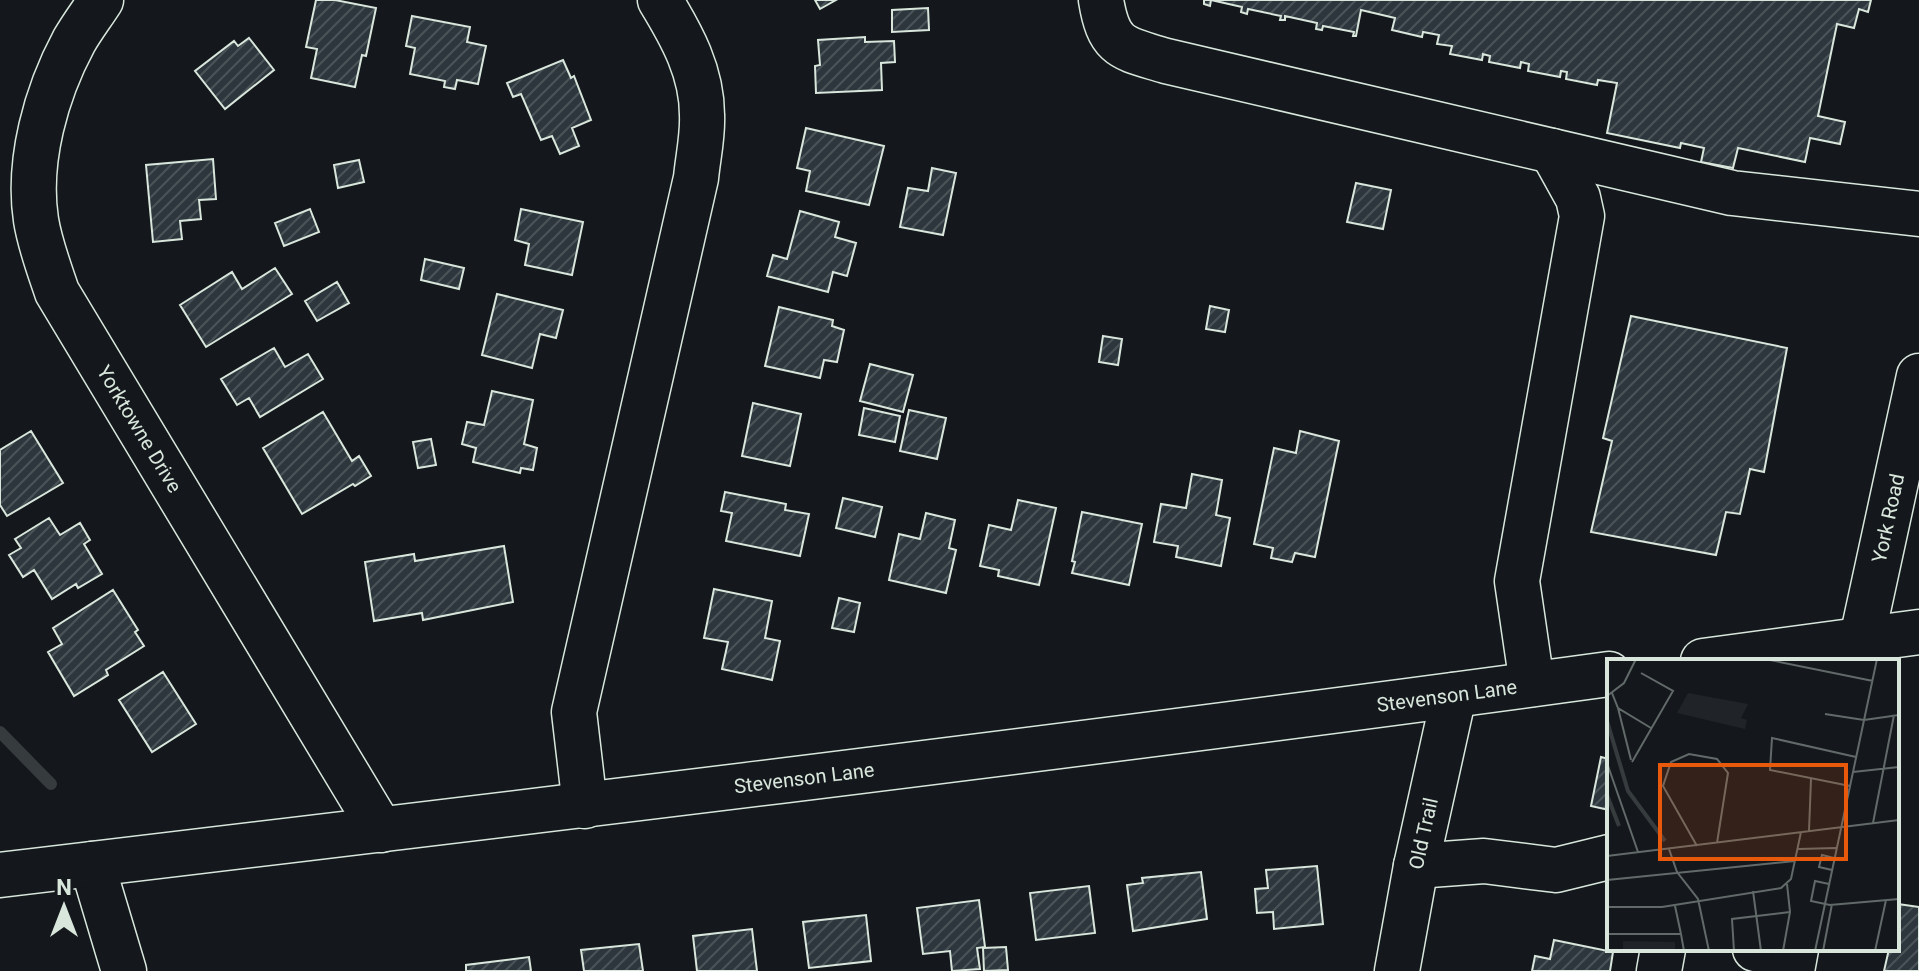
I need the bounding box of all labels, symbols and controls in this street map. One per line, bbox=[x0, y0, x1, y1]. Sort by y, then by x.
street label: Yorktowne Drive bbox=[92, 361, 187, 497]
street label: York Road bbox=[1867, 472, 1909, 565]
inset map bbox=[1607, 659, 1899, 951]
street label: Stevenson Lane bbox=[1375, 675, 1518, 717]
street label: Stevenson Lane bbox=[733, 757, 876, 799]
street label: Old Trail bbox=[1404, 795, 1443, 872]
north arrow bbox=[24, 867, 104, 947]
text: N bbox=[56, 875, 72, 900]

